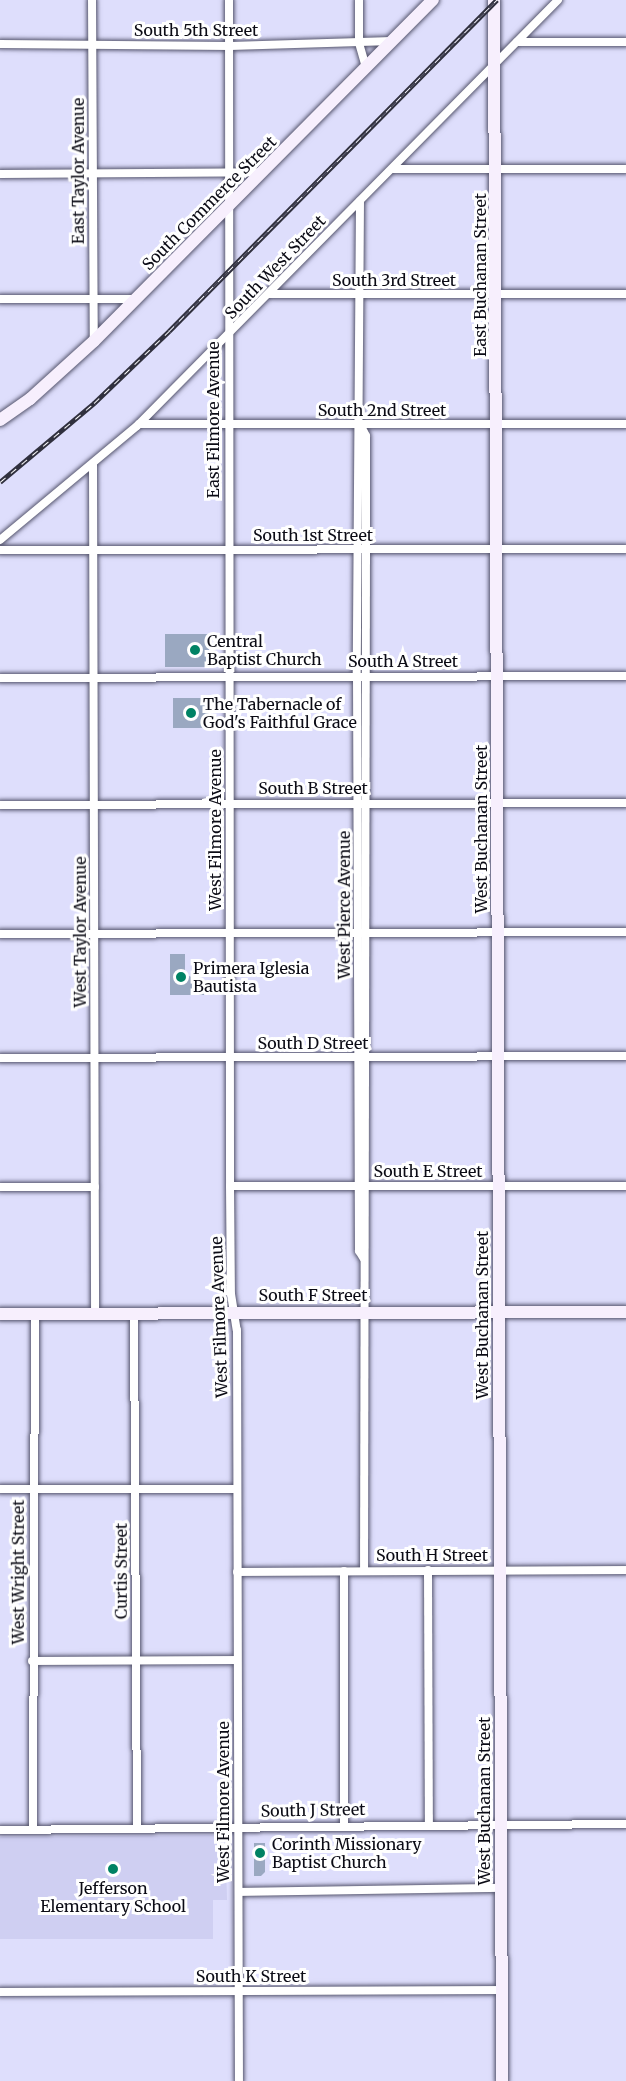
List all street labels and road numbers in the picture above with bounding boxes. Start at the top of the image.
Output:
street label: South 5th Street [134,20,258,40]
street label: East Taylor Avenue [68,98,88,244]
street label: South Commerce Street [138,132,280,274]
street label: East Buchanan Street [470,193,490,357]
street label: South West Street [221,211,329,323]
street label: South 3rd Street [332,270,456,290]
street label: East Filmore Avenue [203,341,223,499]
street label: South 2nd Street [318,400,446,420]
street label: South 1st Street [253,525,373,545]
street label: South A Street [348,651,458,671]
street label: West Buchanan Street [471,745,491,913]
street label: West Filmore Avenue [205,749,225,911]
street label: South B Street [258,778,368,798]
street label: West Pierce Avenue [334,831,354,979]
street label: West Taylor Avenue [70,856,90,1008]
street label: South D Street [258,1033,368,1053]
street label: South E Street [373,1161,483,1181]
street label: West Buchanan Street [472,1231,492,1399]
street label: West Filmore Avenue [207,1236,231,1398]
street label: South F Street [259,1285,367,1305]
street label: West Wright Street [8,1500,28,1644]
street label: Curtis Street [111,1523,131,1619]
street label: South H Street [376,1545,488,1565]
street label: West Buchanan Street [474,1717,494,1885]
street label: West Filmore Avenue [213,1721,233,1883]
street label: South J Street [260,1799,366,1821]
street label: South K Street [196,1966,306,1986]

